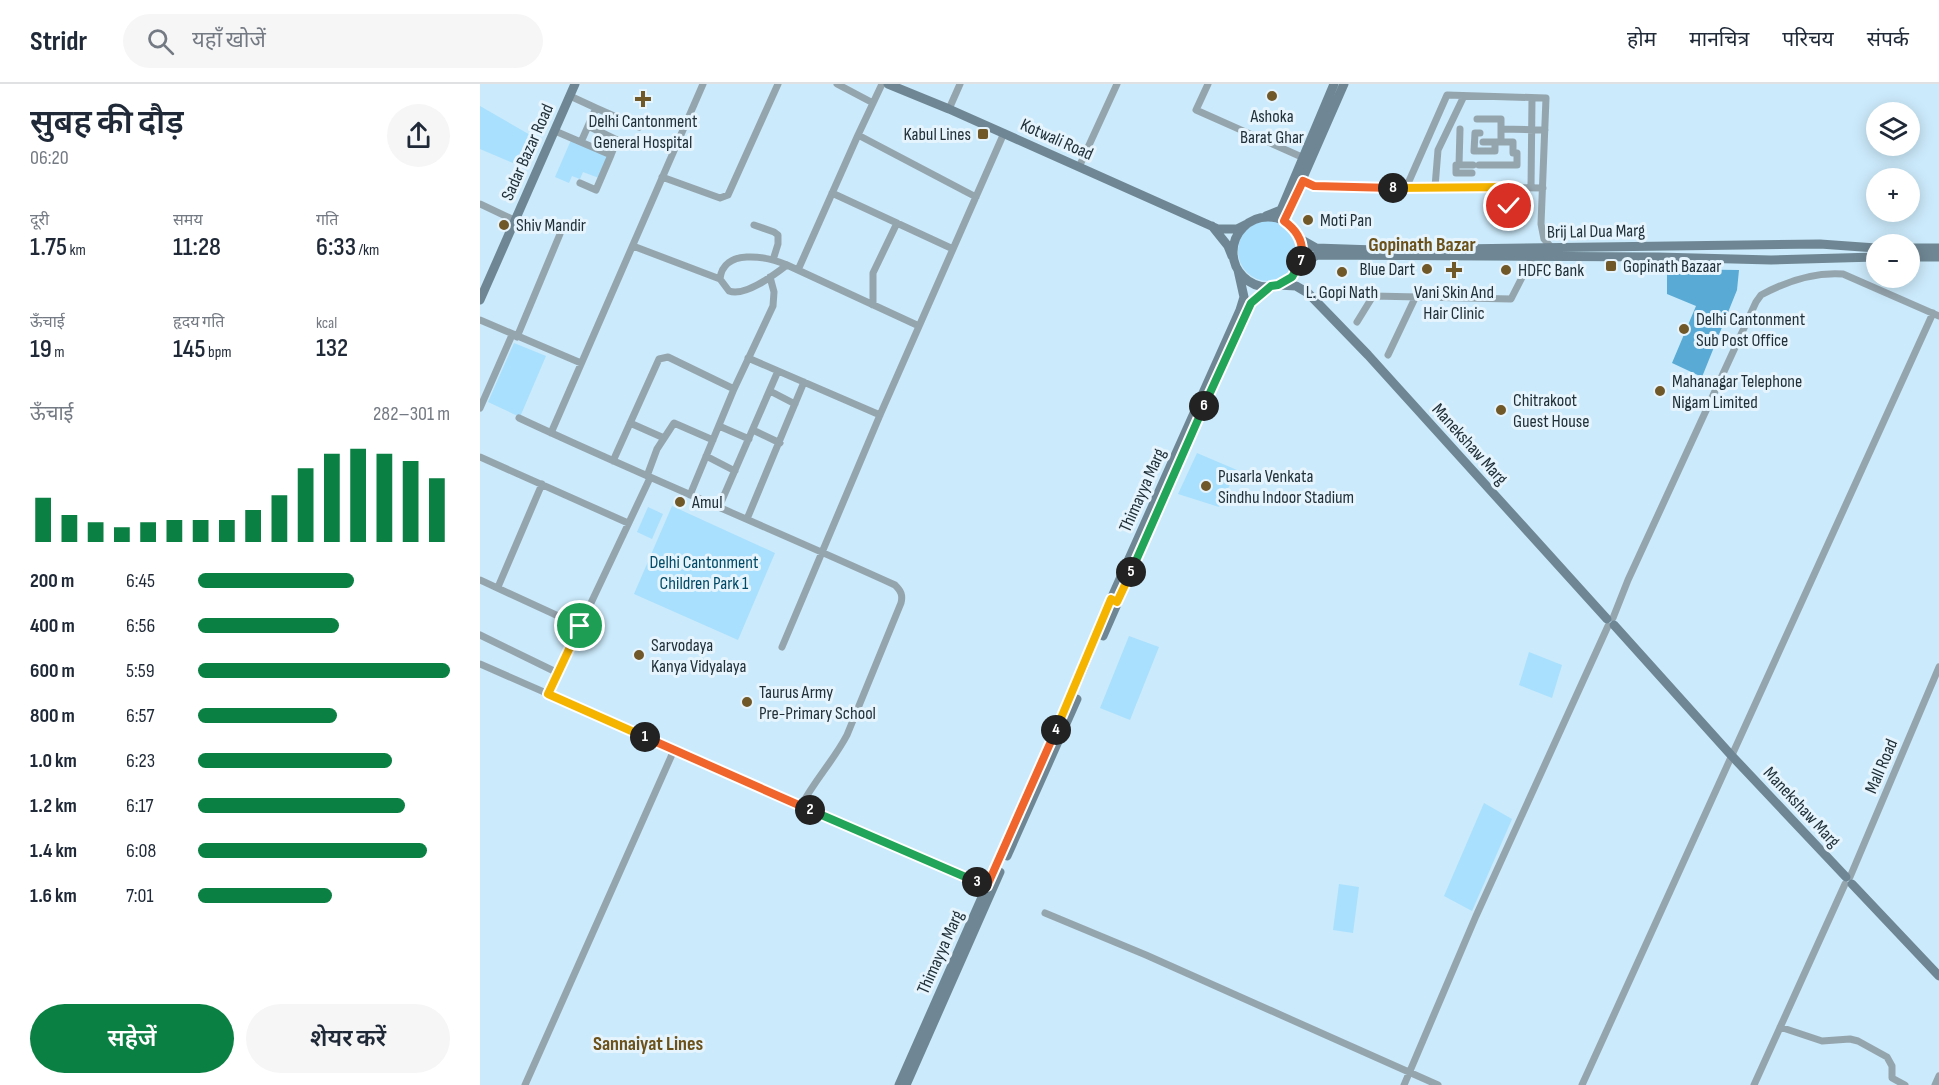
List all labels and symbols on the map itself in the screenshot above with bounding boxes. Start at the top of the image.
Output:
marker: Ashoka Barat Ghar [1265,89,1279,103]
marker: Delhi Cantonment General Hospital [634,90,652,108]
street label: Sadar Bazar Road [497,101,558,204]
place label: Ashoka Barat Ghar [1240,106,1304,148]
place label: Delhi Cantonment General Hospital [588,111,698,153]
street label: Kotwali Road [1017,114,1096,165]
place label: Kabul Lines [903,124,971,145]
marker: Kabul Lines [976,127,990,141]
pin: 8 [1378,173,1408,203]
pin [1483,180,1534,231]
place label: Moti Pan [1320,210,1372,231]
marker: Moti Pan [1301,213,1315,227]
place label: Shiv Mandir [516,215,586,236]
marker: Shiv Mandir [497,218,511,232]
street label: Brij Lal Dua Marg [1547,220,1645,243]
district label: Gopinath Bazar [1368,233,1476,257]
pin: 7 [1286,246,1316,276]
place label: Gopinath Bazaar [1623,256,1721,277]
place label: Blue Dart [1359,259,1416,280]
marker: Gopinath Bazaar [1604,259,1618,273]
place label: HDFC Bank [1518,260,1584,281]
marker: Vani Skin And Hair Clinic [1445,261,1463,279]
marker: Blue Dart [1420,262,1434,276]
marker: HDFC Bank [1499,263,1513,277]
marker: L. Gopi Nath [1335,265,1349,279]
place label: L. Gopi Nath [1306,282,1378,303]
place label: Vani Skin And Hair Clinic [1414,282,1494,324]
place label: Delhi Cantonment Sub Post Office [1696,309,1806,351]
marker: Delhi Cantonment Sub Post Office [1677,322,1691,336]
place label: Mahanagar Telephone Nigam Limited [1672,371,1802,413]
marker: Mahanagar Telephone Nigam Limited [1653,384,1667,398]
place label: Chitrakoot Guest House [1513,390,1589,432]
pin: 6 [1189,391,1219,421]
street label: Manekshaw Marg [1427,399,1512,489]
marker: Chitrakoot Guest House [1494,403,1508,417]
street label: Thimayya Marg [1115,445,1170,535]
place label: Pusarla Venkata Sindhu Indoor Stadium [1218,466,1354,508]
marker: Pusarla Venkata Sindhu Indoor Stadium [1199,479,1213,493]
place label: Amul [691,492,722,513]
marker: Amul [673,495,687,509]
park label: Delhi Cantonment Children Park 1 [649,552,759,594]
pin: 5 [1116,557,1146,587]
pin [554,600,605,651]
place label: Sarvodaya Kanya Vidyalaya [651,635,746,677]
marker: Sarvodaya Kanya Vidyalaya [632,648,646,662]
place label: Taurus Army Pre-Primary School [759,682,876,724]
marker: Taurus Army Pre-Primary School [740,695,754,709]
pin: 4 [1041,715,1071,745]
pin: 1 [630,722,660,752]
street label: Mall Road [1861,736,1902,797]
street label: Manekshaw Marg [1759,763,1844,852]
pin: 2 [795,795,825,825]
pin: 3 [962,867,992,897]
street label: Thimayya Marg [913,907,968,997]
district label: Sannaiyat Lines [593,1032,703,1056]

